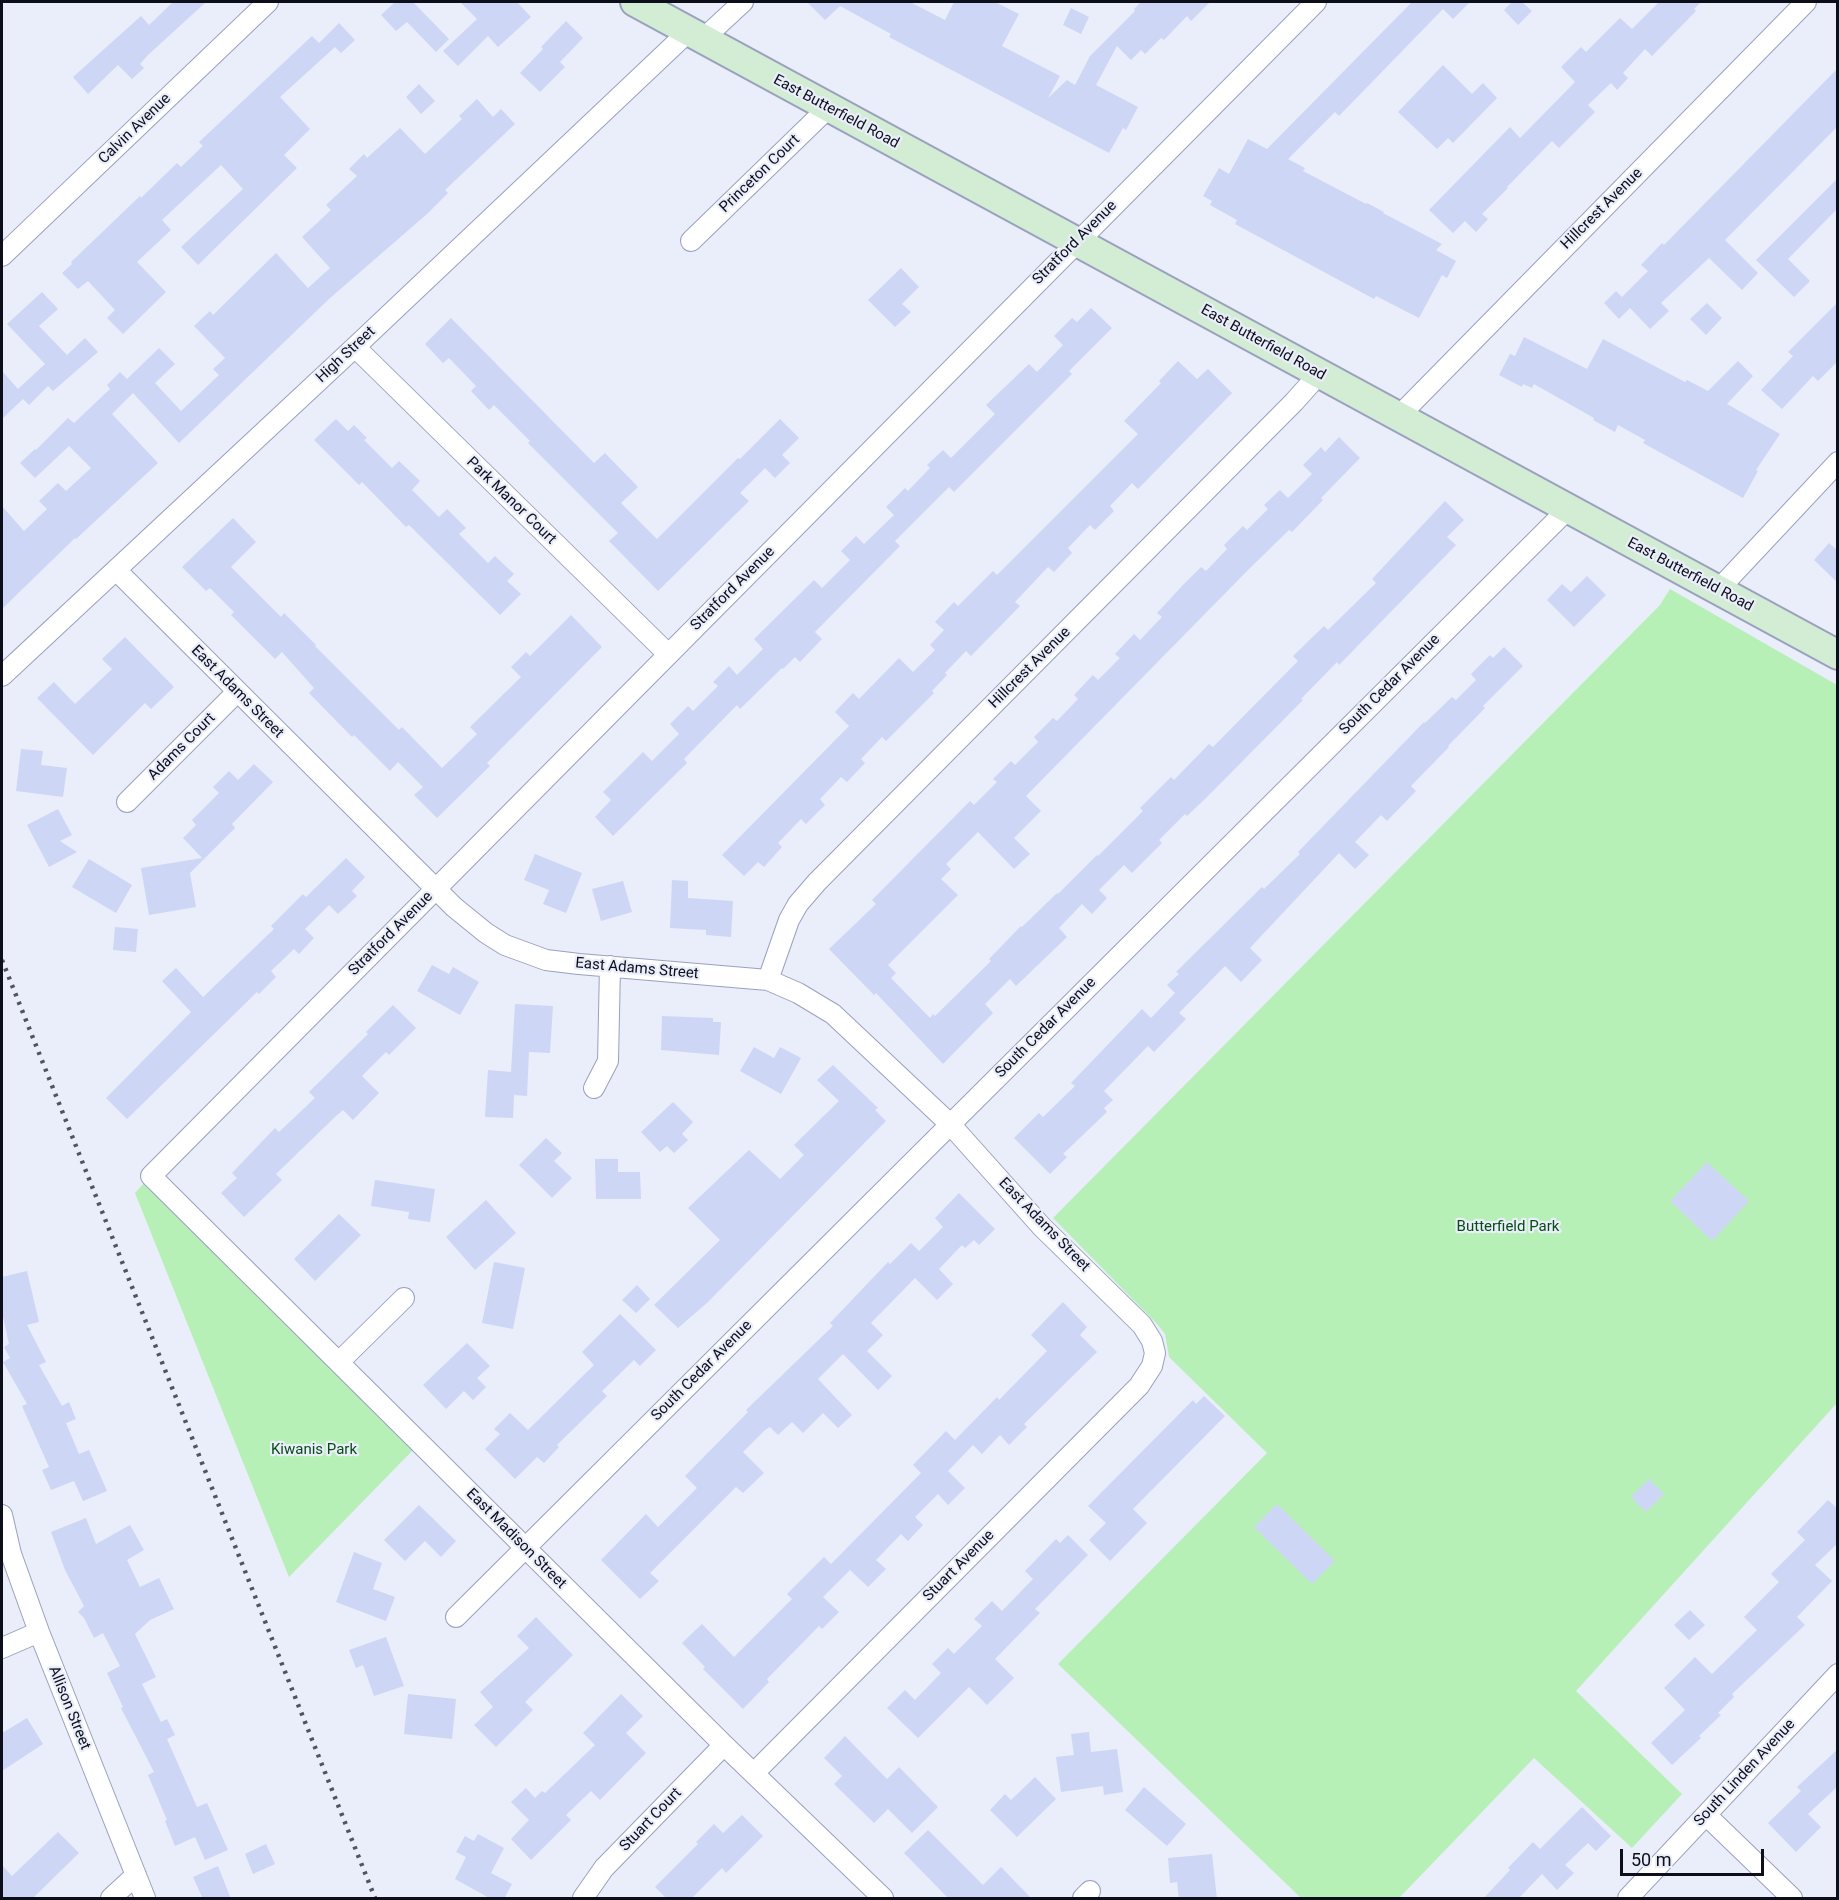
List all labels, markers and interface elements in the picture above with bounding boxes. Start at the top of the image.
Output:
street label: East Butterfield Road [770,71,902,153]
street label: Calvin Avenue [95,90,175,168]
street label: Princeton Court [716,131,804,217]
street label: Hillcrest Avenue [1558,165,1646,253]
street label: Stratford Avenue [1029,197,1121,289]
street label: East Butterfield Road [1197,301,1329,385]
street label: High Street [313,323,379,387]
street label: Park Manor Court [462,454,560,548]
street label: East Butterfield Road [1624,534,1756,616]
street label: Stratford Avenue [687,543,779,635]
street label: Hillcrest Avenue [986,624,1074,712]
street label: South Cedar Avenue [1336,631,1444,739]
street label: East Adams Street [187,642,287,742]
street label: Adams Court [145,710,219,784]
street label: Stratford Avenue [345,888,437,980]
street label: East Adams Street [575,955,699,983]
street label: South Cedar Avenue [992,974,1100,1082]
street label: East Adams Street [995,1174,1093,1276]
park label: Butterfield Park [1457,1218,1559,1236]
street label: South Cedar Avenue [648,1317,756,1425]
park label: Kiwanis Park [271,1441,357,1459]
street label: East Madison Street [462,1485,570,1593]
street label: Stuart Avenue [920,1527,998,1605]
street label: Allison Street [44,1664,94,1752]
street label: South Linden Avenue [1691,1716,1799,1830]
street label: Stuart Court [616,1785,686,1855]
scale bar [1623,1837,1767,1875]
text: 50 m [1631,1849,1671,1870]

